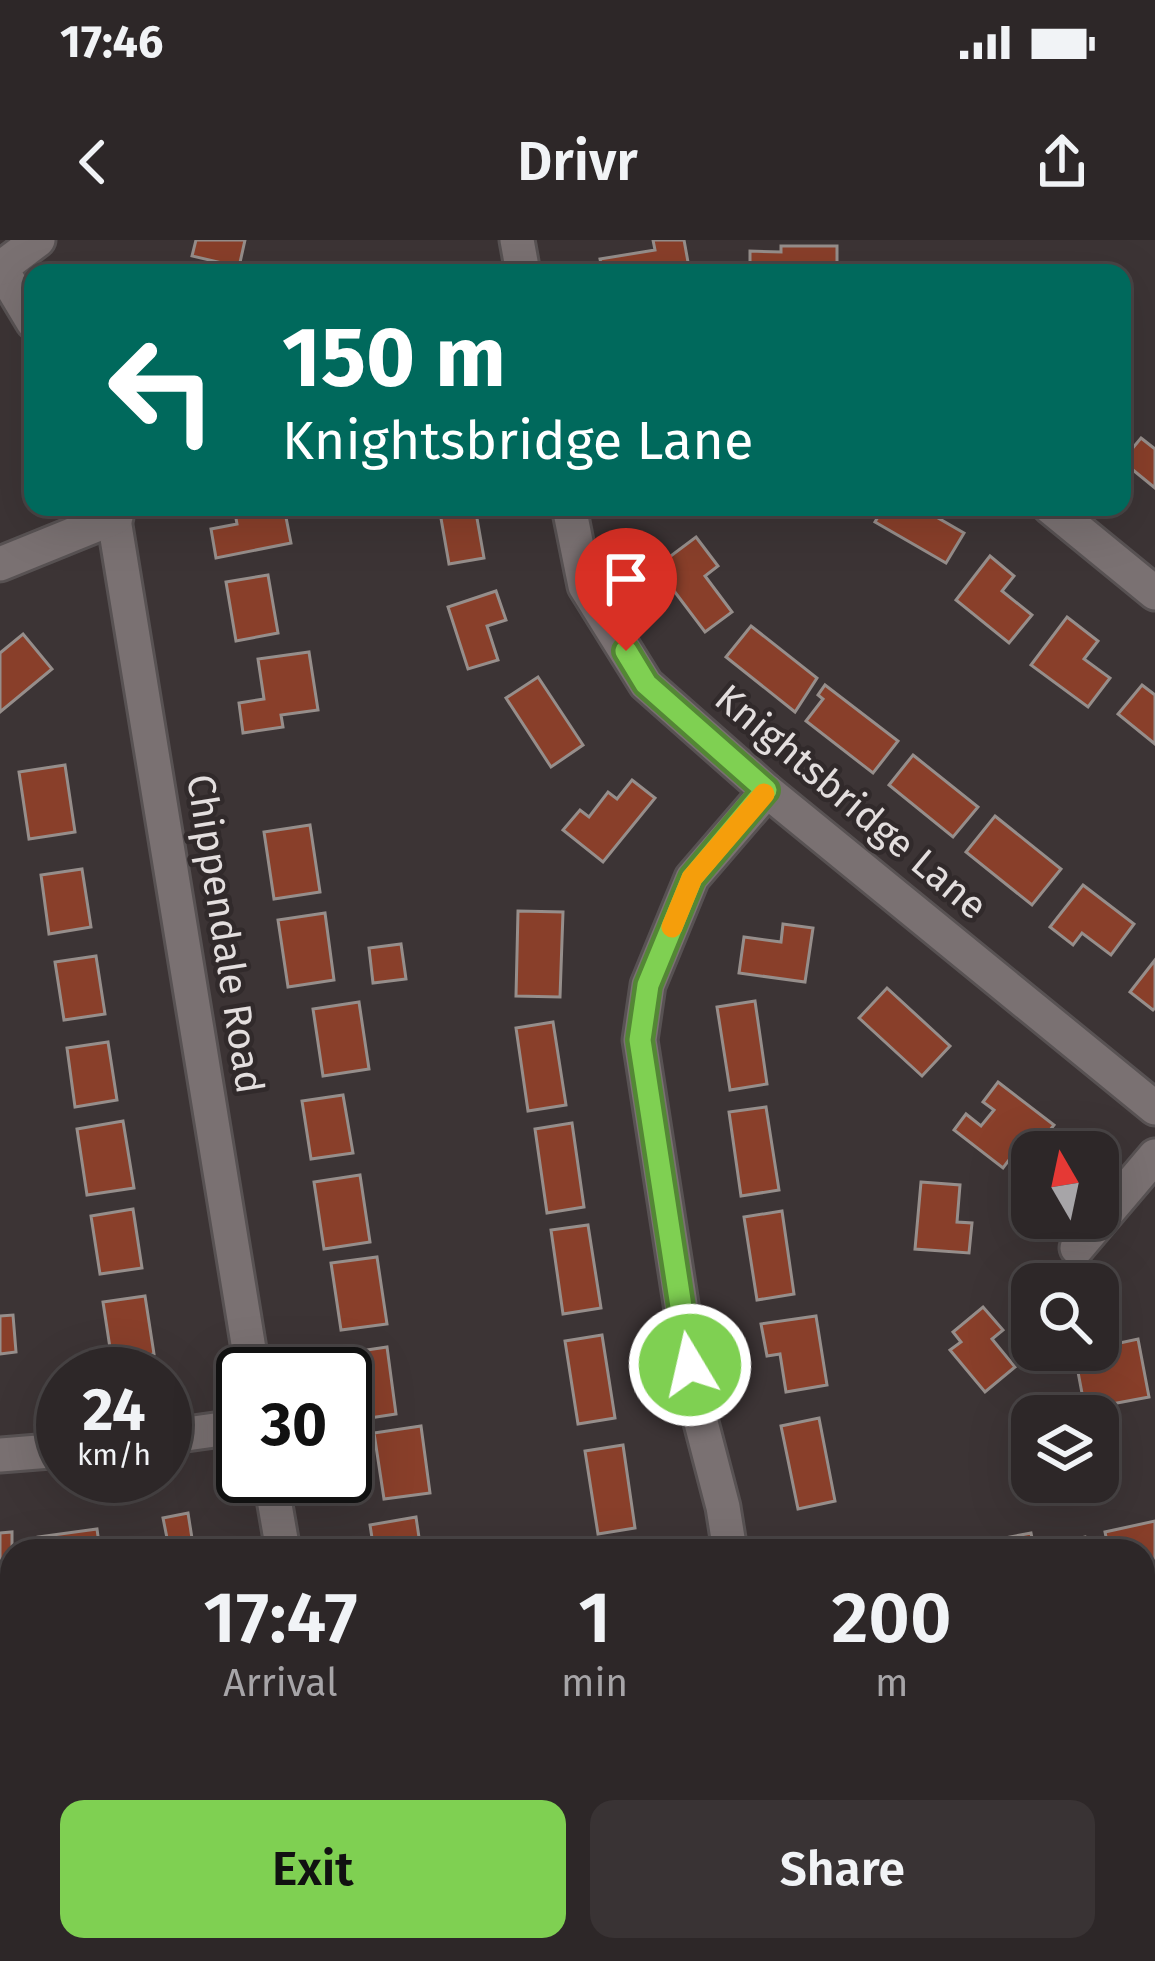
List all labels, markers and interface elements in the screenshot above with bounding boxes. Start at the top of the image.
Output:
text: 17:46 [60,15,163,69]
icon: back [60,129,126,195]
icon: share [1029,129,1095,195]
text: Drivr [517,130,638,194]
text: 150 m [282,307,506,408]
icon: left [84,312,240,468]
text: Knightsbridge Lane [282,409,753,473]
pin [575,528,677,651]
icon: arrive [593,546,659,612]
street label: Knightsbridge Lane [706,675,996,929]
street label: Chippendale Road [177,771,273,1097]
north arrow [1011,1131,1119,1239]
map controls [1011,1131,1119,1503]
button: search [1011,1263,1119,1371]
position arrow [627,1302,753,1428]
speed limit sign: 30 [216,1347,372,1503]
text: 24 [82,1374,146,1446]
button: layers [1011,1395,1119,1503]
text: km/h [77,1437,151,1473]
text: 17:47 [203,1575,358,1661]
text: 1 [578,1575,611,1661]
text: 200 [831,1575,952,1661]
text: Arrival [223,1660,338,1706]
text: min [561,1660,628,1706]
text: m [875,1660,908,1706]
button: Exit [60,1800,566,1938]
button: Share [590,1800,1095,1938]

